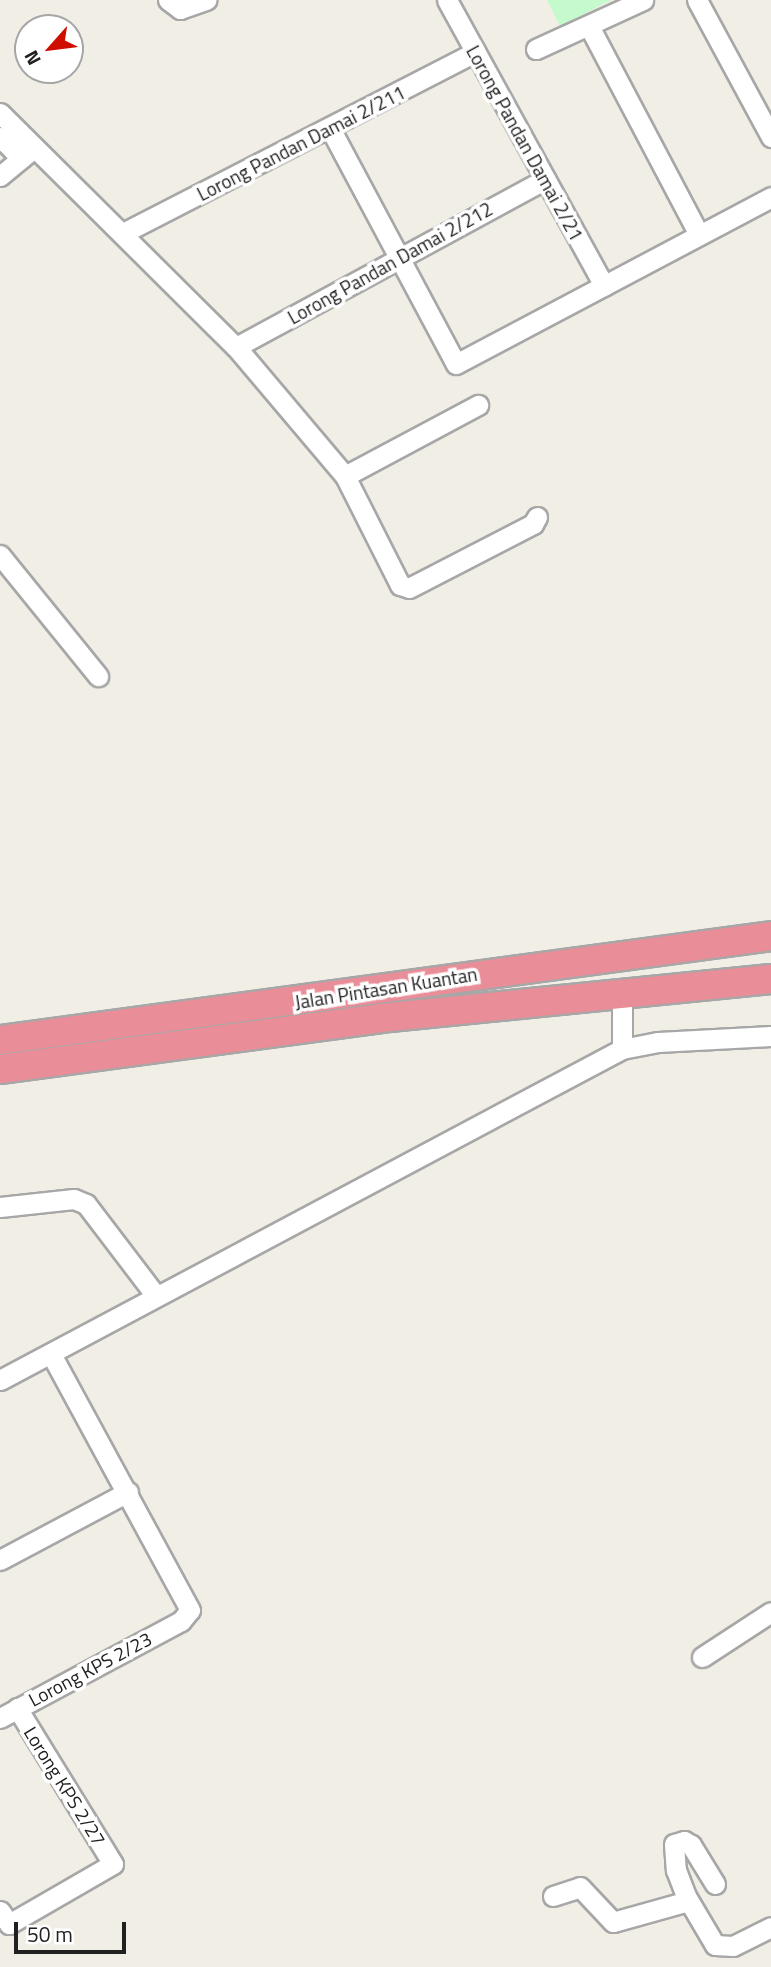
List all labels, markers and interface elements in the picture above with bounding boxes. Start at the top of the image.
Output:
north arrow [14,14,84,84]
street label: Lorong Pandan Damai 2/21 [462,41,588,245]
text: N [16,46,48,71]
street label: Lorong Pandan Damai 2/211 [193,81,409,205]
street label: Lorong Pandan Damai 2/212 [284,197,496,329]
street label: Jalan Pintasan Kuantan [293,962,479,1014]
street label: Lorong KPS 2/23 [25,1627,155,1711]
street label: Lorong KPS 2/27 [19,1722,111,1850]
scale bar [18,1908,130,1952]
text: 50 m [27,1918,73,1950]

